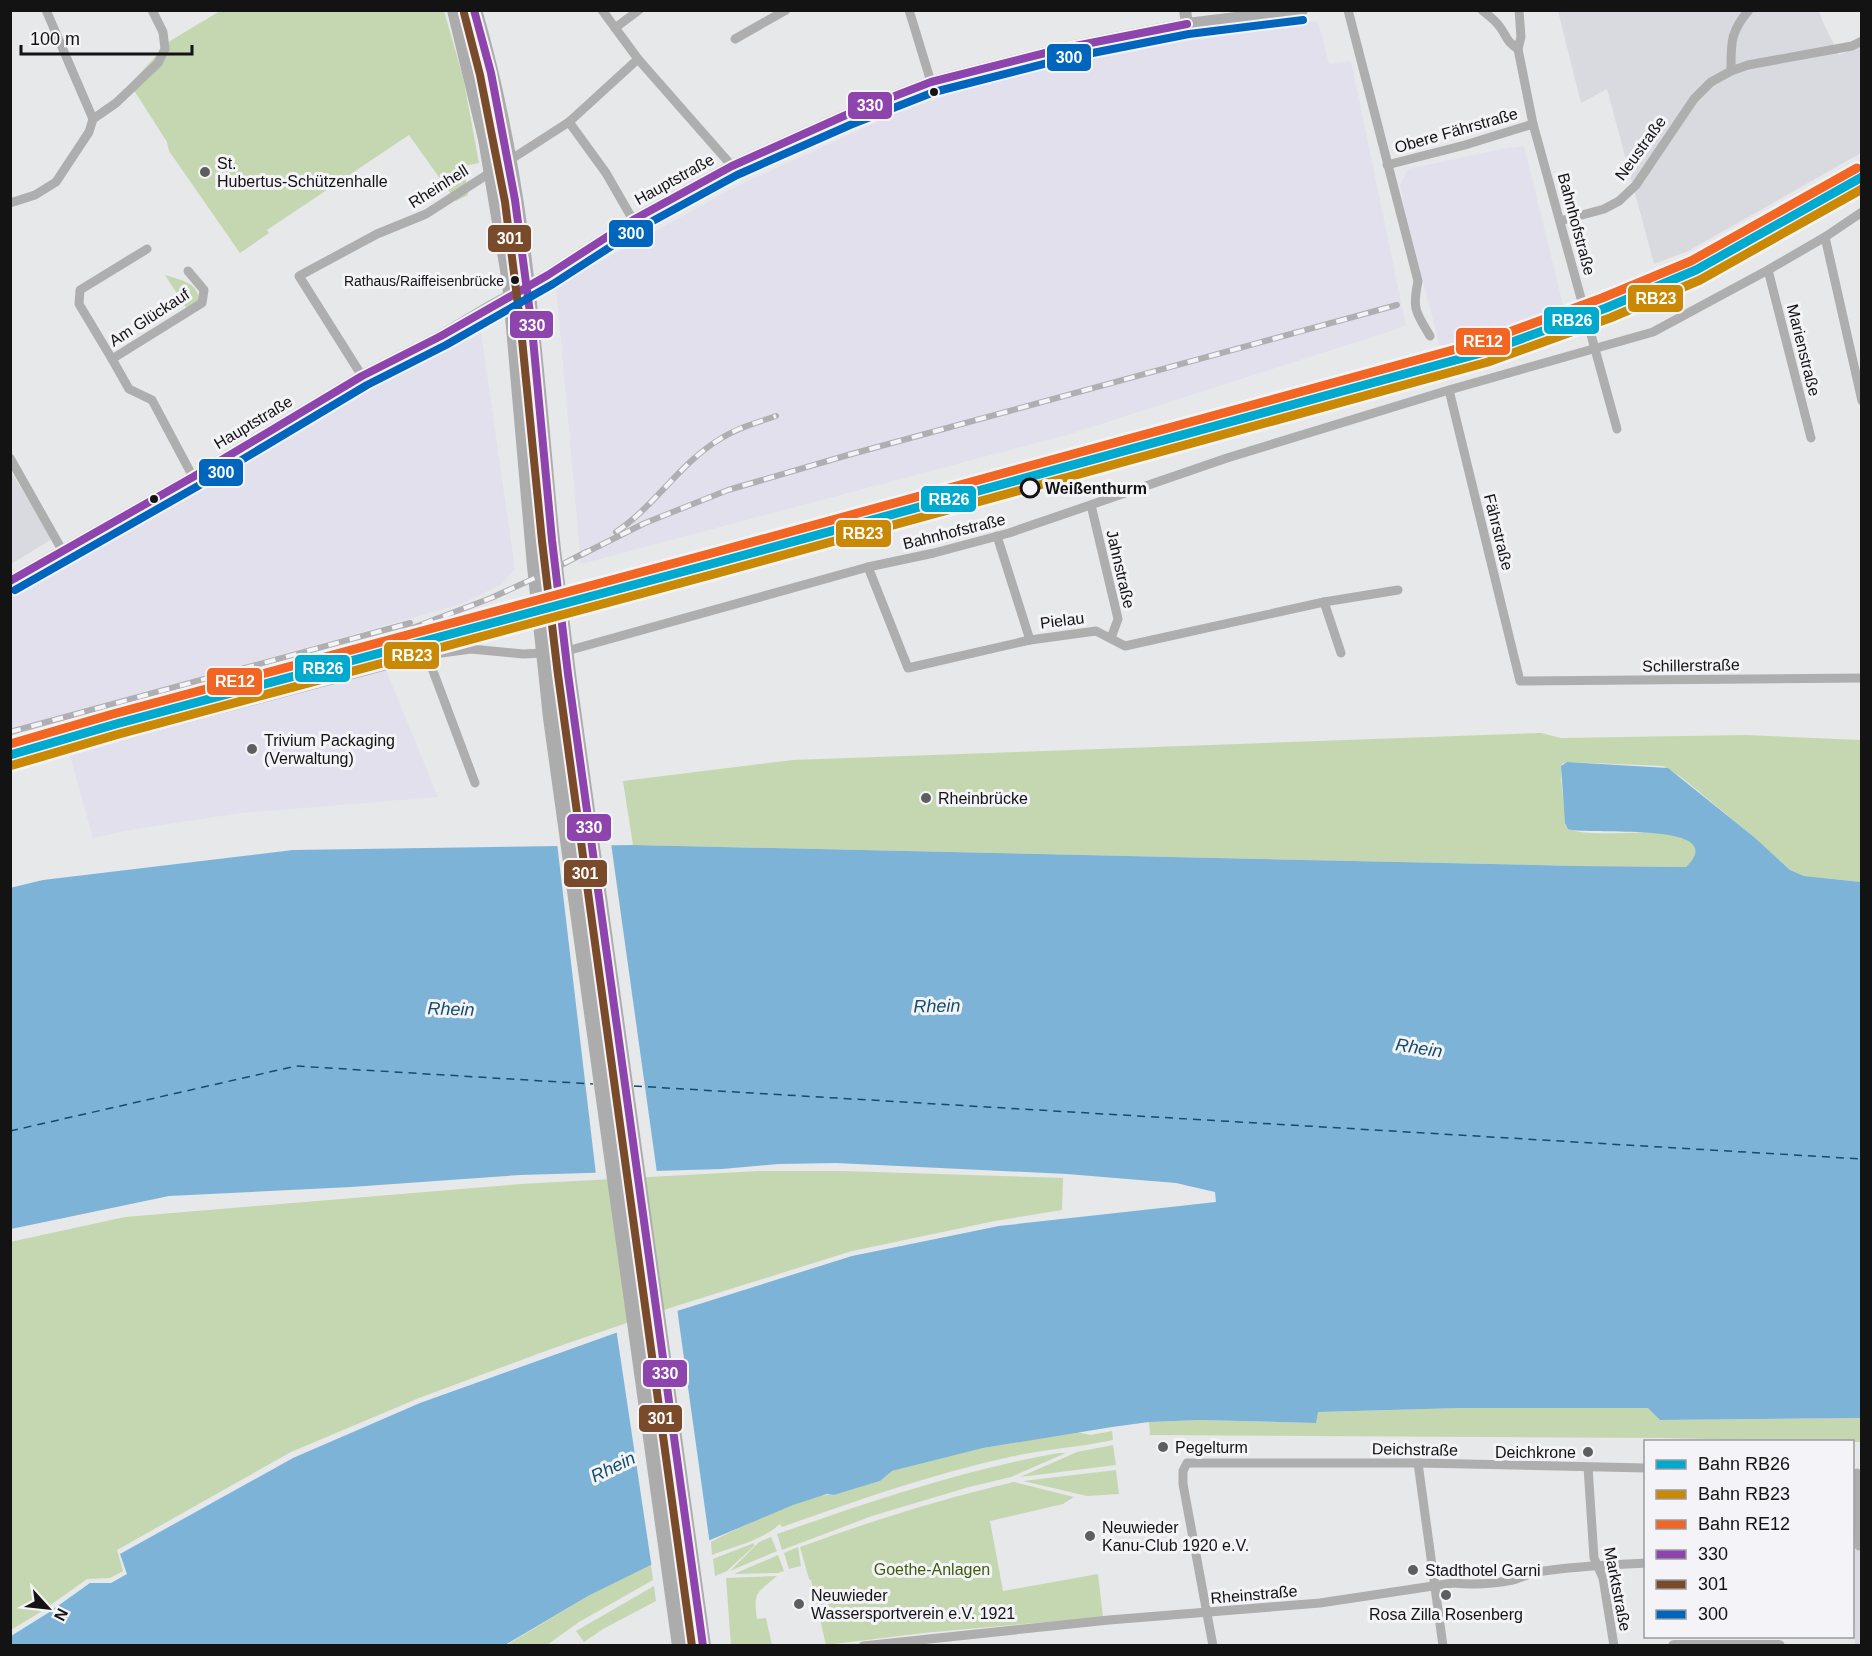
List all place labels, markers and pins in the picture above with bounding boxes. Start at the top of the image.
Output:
unlabelled marker [928,86,940,98]
place label: St. Hubertus-Schützenhalle [217,155,388,190]
marker: St. Hubertus-Schützenhalle [198,165,212,179]
place label: Rathaus/Raiffeisenbrücke [344,273,504,289]
marker: Rathaus/Raiffeisenbrücke [509,274,521,286]
marker: Weißenthurm [1020,478,1040,498]
place label: Weißenthurm [1045,480,1147,497]
unlabelled marker [148,493,160,505]
place label: Trivium Packaging (Verwaltung) [264,732,395,767]
marker: Trivium Packaging (Verwaltung) [245,742,259,756]
place label: Rheinbrücke [938,790,1028,807]
marker: Rheinbrücke [919,791,933,805]
place label: Pegelturm [1175,1439,1248,1456]
marker: Pegelturm [1156,1440,1170,1454]
place label: Deichkrone [1495,1444,1576,1461]
marker: Deichkrone [1581,1445,1595,1459]
place label: Neuwieder Kanu-Club 1920 e.V. [1102,1519,1249,1554]
marker: Neuwieder Kanu-Club 1920 e.V. [1083,1529,1097,1543]
place label: Stadthotel Garni [1425,1562,1541,1579]
marker: Stadthotel Garni [1406,1563,1420,1577]
place label: Neuwieder Wassersportverein e.V. 1921 [811,1587,1015,1622]
marker: Rosa Zilla Rosenberg [1439,1588,1453,1602]
marker: Neuwieder Wassersportverein e.V. 1921 [792,1597,806,1611]
place label: Rosa Zilla Rosenberg [1369,1606,1523,1623]

